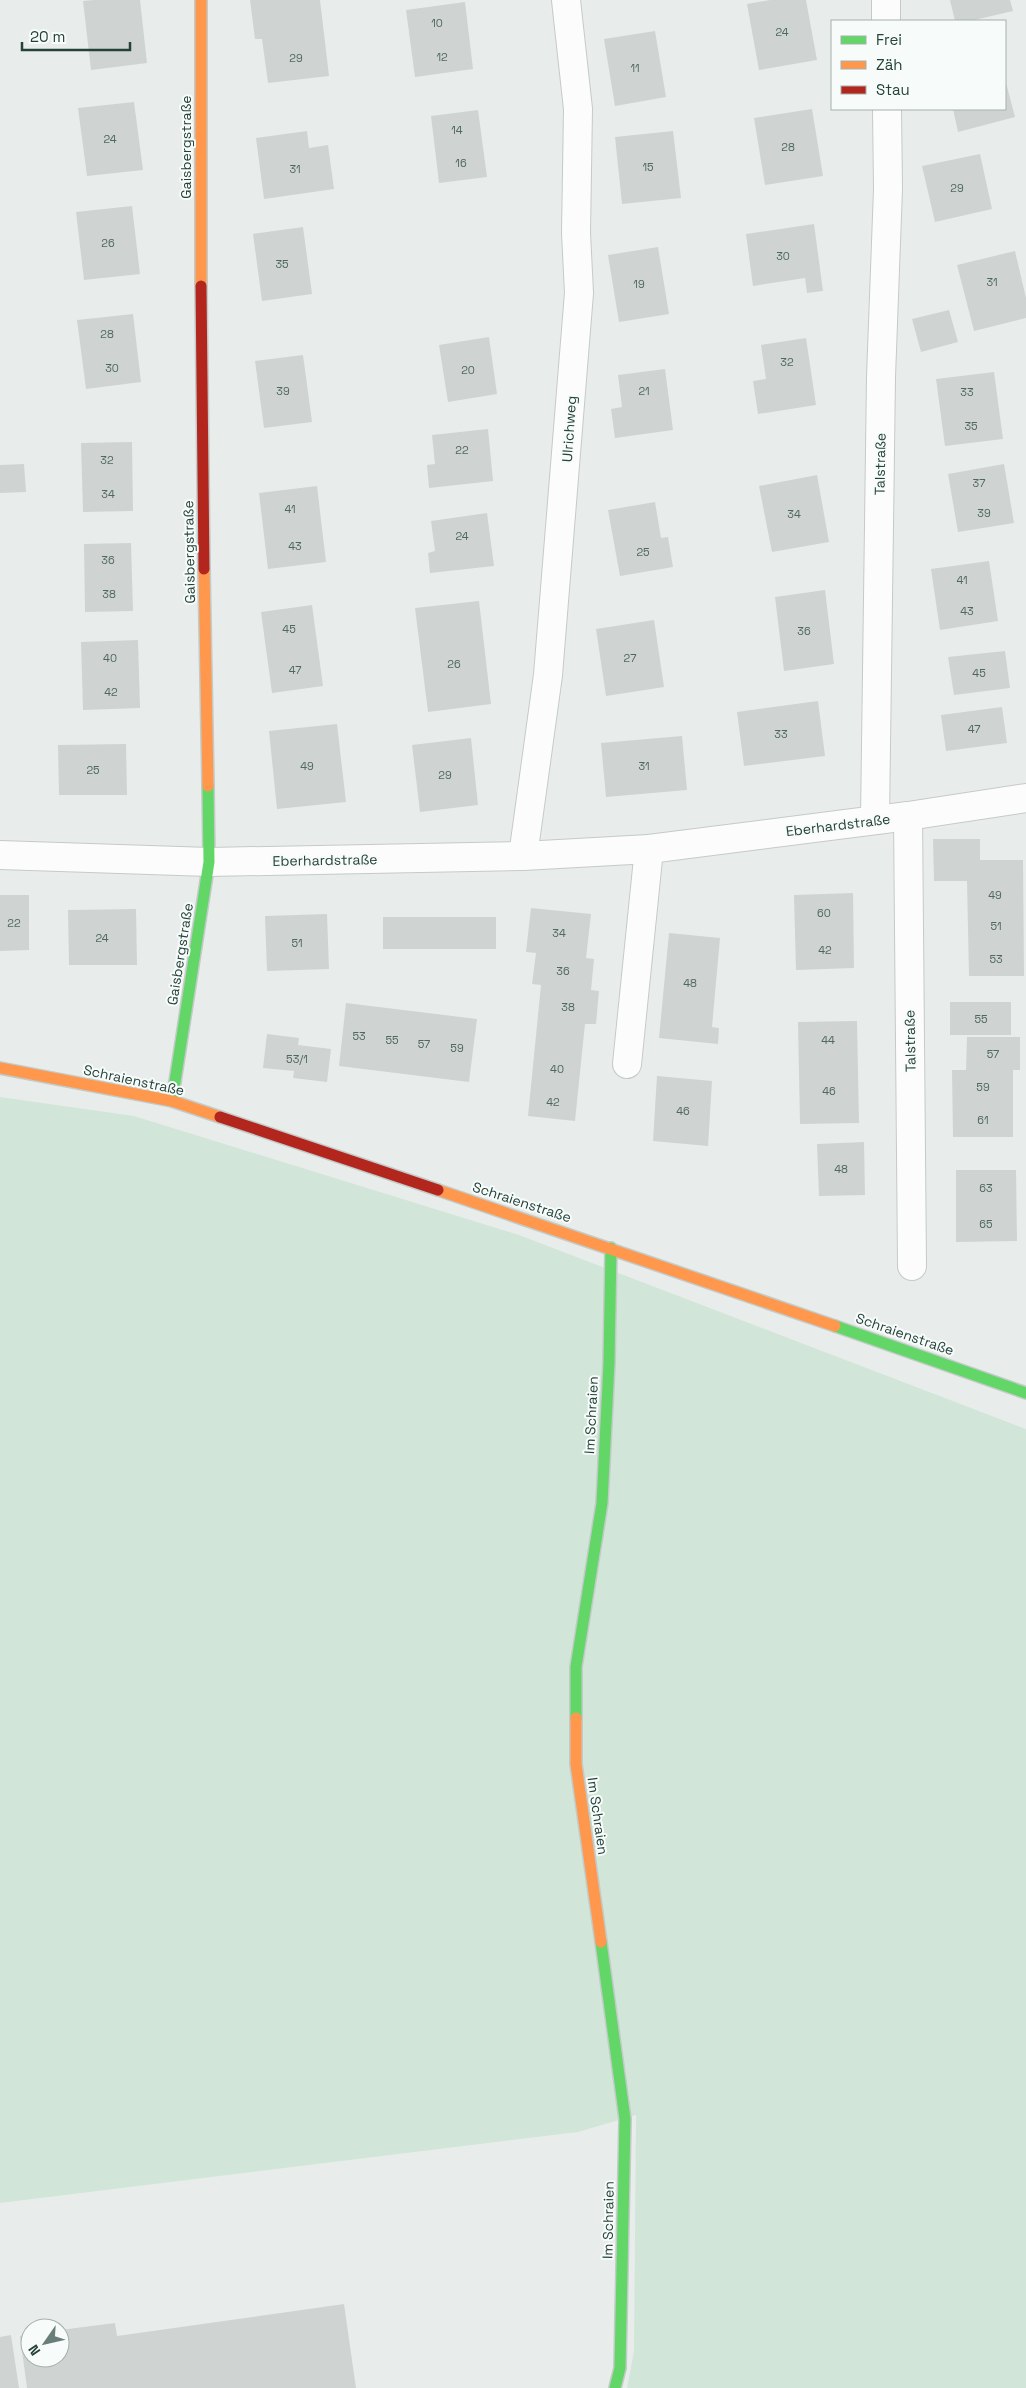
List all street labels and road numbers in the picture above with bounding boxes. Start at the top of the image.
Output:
street label: Gaisbergstraße [177,95,195,199]
street label: Ulrichweg [558,395,580,463]
street label: Talstraße [870,433,890,495]
street label: Gaisbergstraße [179,500,199,604]
street label: Eberhardstraße [785,810,891,840]
street label: Eberhardstraße [272,850,378,870]
street label: Gaisbergstraße [163,902,197,1006]
street label: Talstraße [900,1010,920,1072]
street label: Schraienstraße [82,1061,186,1099]
street label: Schraienstraße [470,1178,574,1226]
street label: Schraienstraße [853,1309,957,1359]
street label: Im Schraien [580,1376,602,1454]
street label: Im Schraien [584,1776,612,1856]
street label: Im Schraien [598,2181,618,2259]

